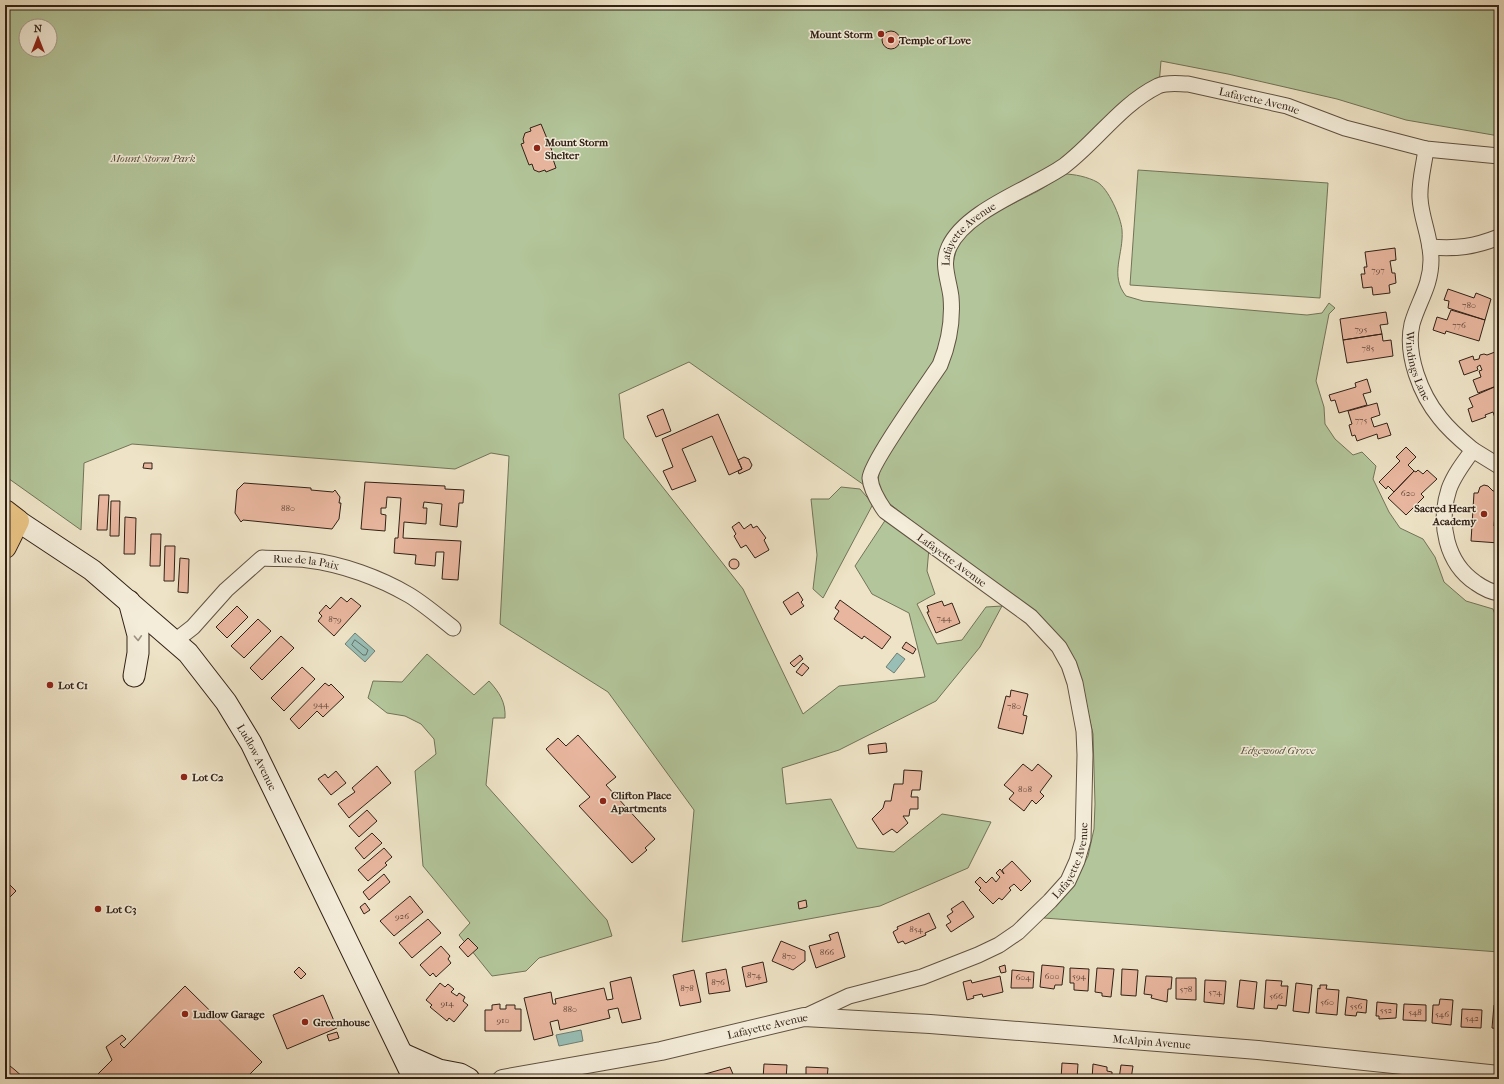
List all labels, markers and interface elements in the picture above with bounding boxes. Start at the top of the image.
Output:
north arrow [18,18,58,58]
text: N [34,22,43,35]
place label: Mount Storm [809,28,874,41]
marker: Mount Storm [876,29,886,39]
place label: Temple of Love [898,34,972,47]
marker: Temple of Love [886,35,896,45]
street label: Lafayette Avenue [1218,85,1302,117]
place label: Mount Storm Shelter [544,136,609,162]
marker: Mount Storm Shelter [532,143,542,153]
park label: Mount Storm Park [109,152,196,165]
street label: Lafayette Avenue [939,199,999,266]
house number: 797 [1371,265,1385,275]
house number: 780 [1462,300,1476,310]
house number: 776 [1452,320,1466,330]
house number: 795 [1355,324,1368,334]
street label: Windings Lane [1403,330,1433,404]
house number: 785 [1362,343,1374,353]
house number: 775 [1355,415,1367,425]
house number: 620 [1401,488,1415,498]
place label: Sacred Heart Academy [1414,502,1477,528]
house number: 880 [281,503,295,513]
marker: Sacred Heart Academy [1479,509,1489,519]
street label: Lafayette Avenue [915,531,989,590]
street label: Rue de la Paix [273,552,341,573]
house number: 744 [937,613,952,623]
house number: 879 [328,614,342,624]
one-way arrow [133,635,142,641]
place label: Lot C1 [58,679,88,692]
marker: Lot C1 [45,680,55,690]
house number: 944 [313,699,329,709]
house number: 780 [1007,701,1021,711]
street label: Ludlow Avenue [234,722,279,793]
park label: Edgewood Grove [1239,744,1316,757]
place label: Lot C2 [192,771,224,784]
marker: Lot C2 [179,772,189,782]
house number: 808 [1018,784,1032,794]
place label: Clifton Place Apartments [610,789,672,815]
marker: Clifton Place Apartments [598,796,608,806]
street label: Lafayette Avenue [1049,822,1090,902]
place label: Lot C3 [106,903,137,916]
marker: Lot C3 [93,904,103,914]
house number: 926 [395,911,409,921]
house number: 854 [909,924,924,934]
house number: 866 [820,947,834,957]
house number: 870 [782,951,796,961]
house number: 874 [747,970,762,980]
house number: 600 [1045,971,1059,981]
house number: 594 [1072,971,1087,981]
house number: 604 [1015,972,1031,982]
house number: 876 [711,977,725,987]
house number: 878 [680,983,694,993]
house number: 578 [1180,984,1193,994]
house number: 574 [1208,987,1222,997]
house number: 566 [1269,991,1283,1001]
house number: 560 [1320,997,1334,1007]
house number: 914 [440,998,454,1008]
house number: 556 [1350,1001,1362,1011]
house number: 880 [563,1004,577,1014]
house number: 552 [1380,1005,1393,1015]
house number: 548 [1408,1007,1422,1017]
place label: Ludlow Garage [193,1008,265,1021]
marker: Ludlow Garage [180,1009,190,1019]
house number: 546 [1435,1009,1449,1019]
street label: Lafayette Avenue [726,1011,809,1042]
house number: 542 [1465,1013,1479,1023]
house number: 910 [497,1015,509,1025]
place label: Greenhouse [313,1016,371,1029]
marker: Greenhouse [300,1017,310,1027]
street label: McAlpin Avenue [1112,1032,1192,1052]

